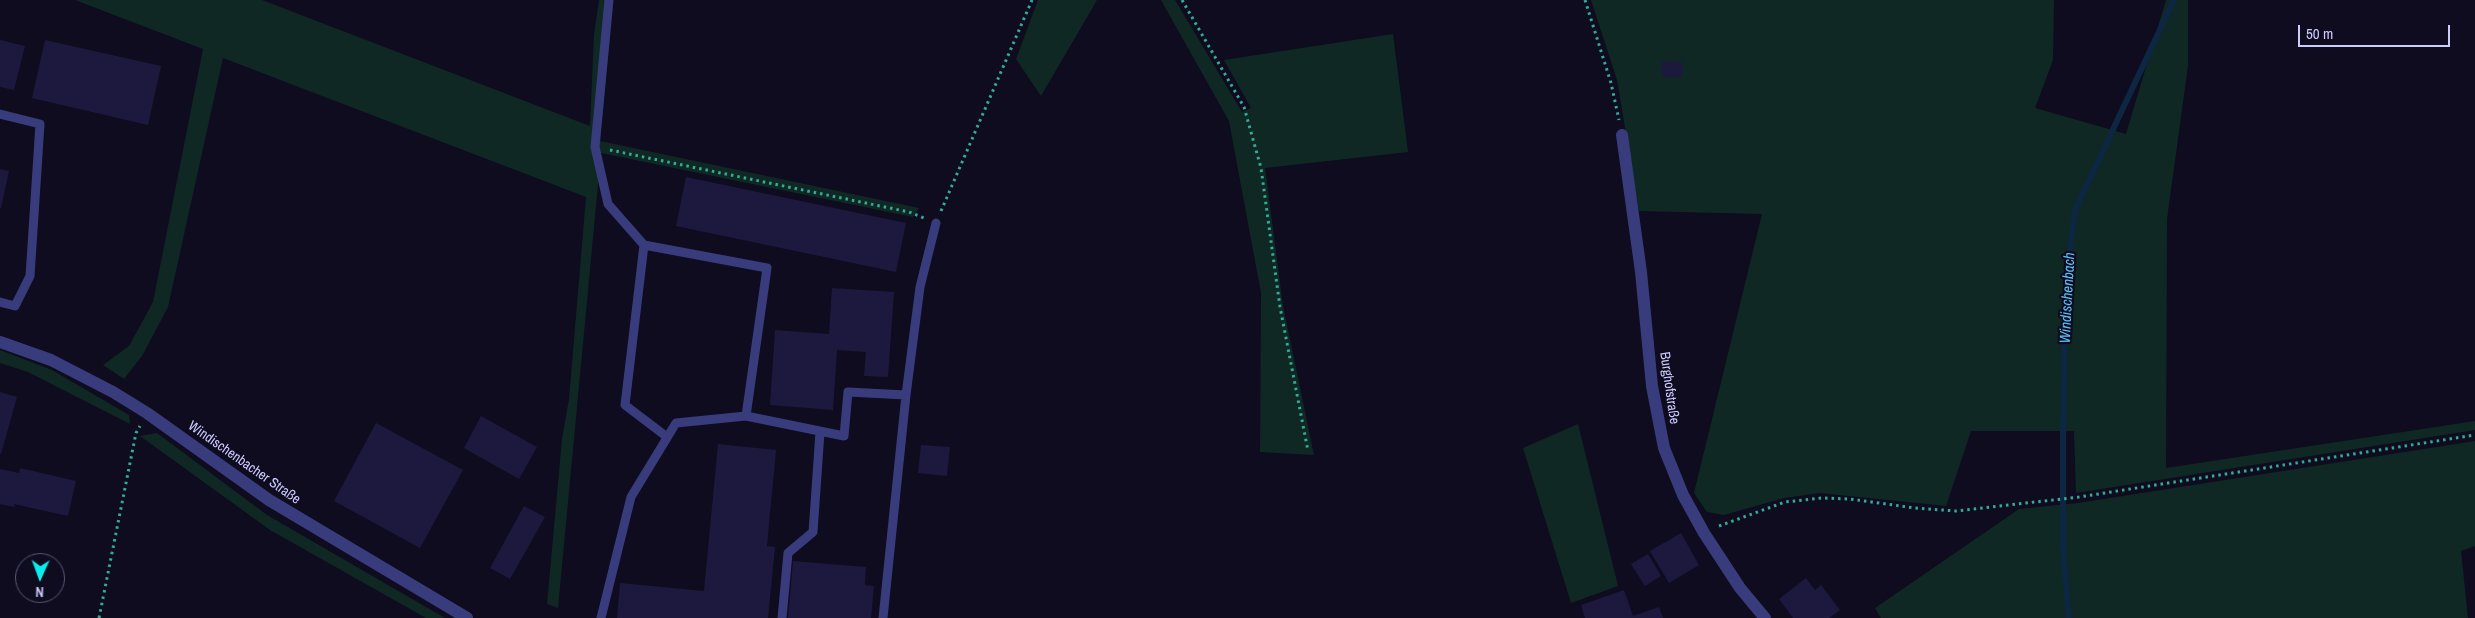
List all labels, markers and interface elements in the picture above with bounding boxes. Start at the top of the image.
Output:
scale bar [2300,15,2452,47]
text: 50 m [2306,23,2333,44]
water label: Windischenbach [2057,252,2079,344]
street label: Burghofstraße [1656,351,1682,425]
street label: Windischenbacher Straße [185,418,303,508]
north arrow [15,553,65,603]
text: N [35,583,44,601]

